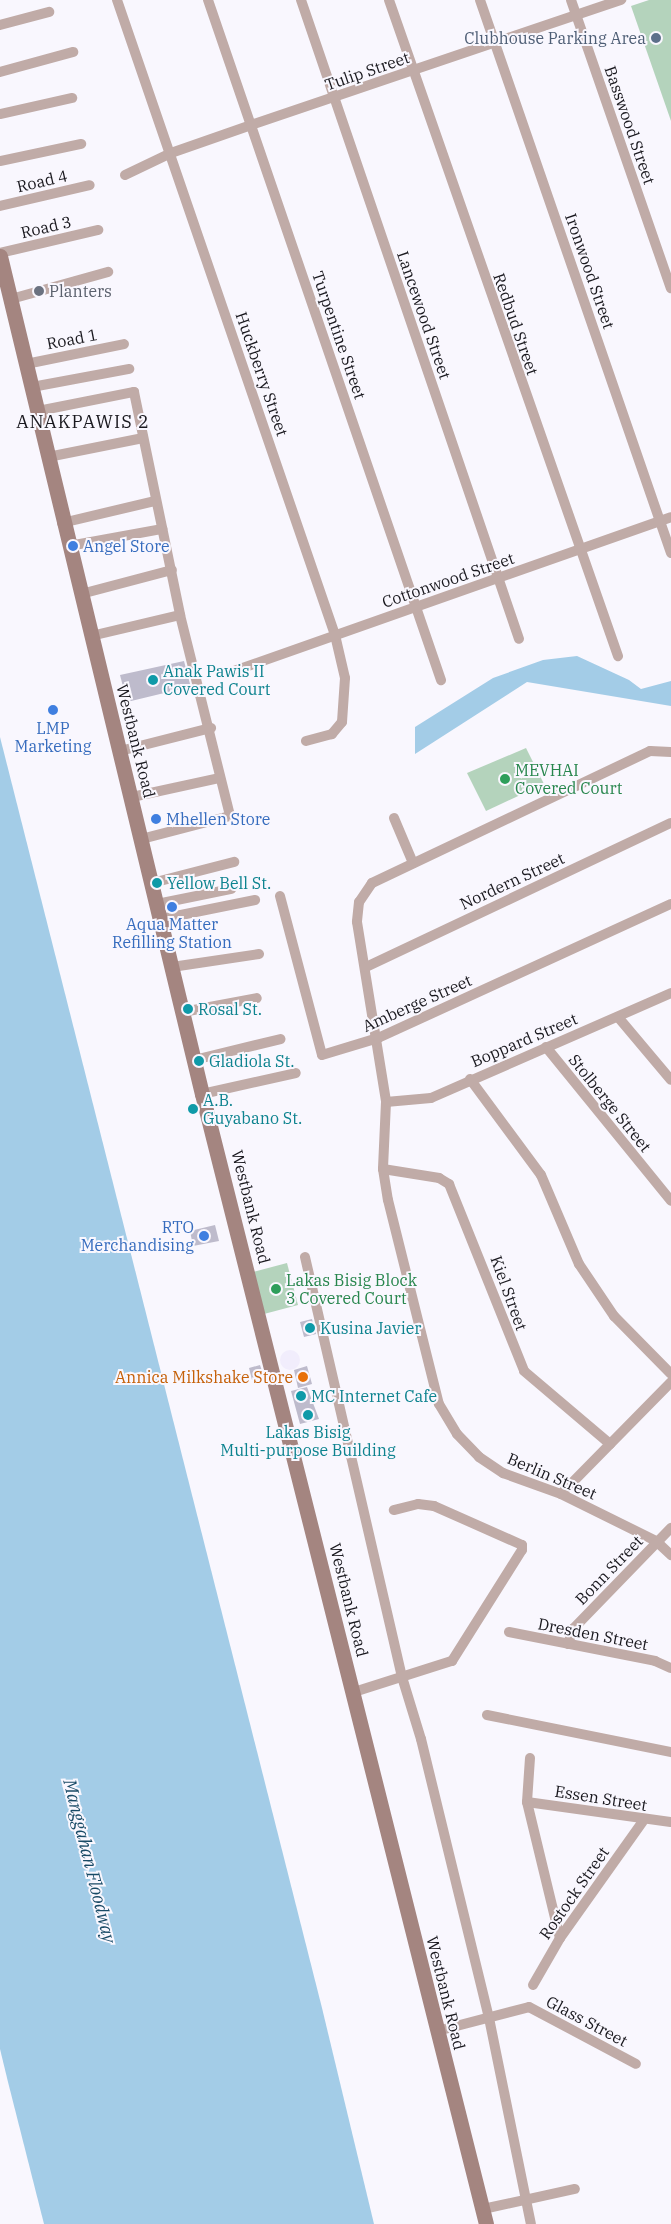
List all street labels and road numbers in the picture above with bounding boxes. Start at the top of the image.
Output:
street label: Tulip Street [322,48,412,94]
street label: Basswood Street [601,63,659,187]
street label: Road 4 [15,166,69,196]
street label: Ironwood Street [561,211,619,331]
street label: Road 3 [19,212,73,242]
street label: Lancewood Street [393,248,455,382]
street label: Turpentine Street [308,269,370,401]
street label: Redbud Street [490,270,542,378]
street label: Huckberry Street [232,309,292,439]
street label: Road 1 [45,325,99,353]
street label: Cottonwood Street [379,548,517,612]
street label: Westbank Road [113,682,159,800]
street label: Nordern Street [457,848,567,914]
street label: Amberge Street [359,970,475,1036]
street label: Boppard Street [468,1009,580,1071]
street label: Stolberge Street [565,1050,655,1156]
street label: Westbank Road [228,1148,274,1266]
street label: Kiel Street [487,1253,531,1333]
street label: Berlin Street [504,1449,600,1503]
street label: Bonn Street [571,1531,647,1609]
street label: Westbank Road [326,1541,372,1659]
street label: Dresden Street [536,1614,650,1654]
street label: Essen Street [553,1781,649,1815]
street label: Rostock Street [535,1843,613,1943]
street label: Westbank Road [423,1934,469,2052]
street label: Glass Street [543,1992,631,2050]

